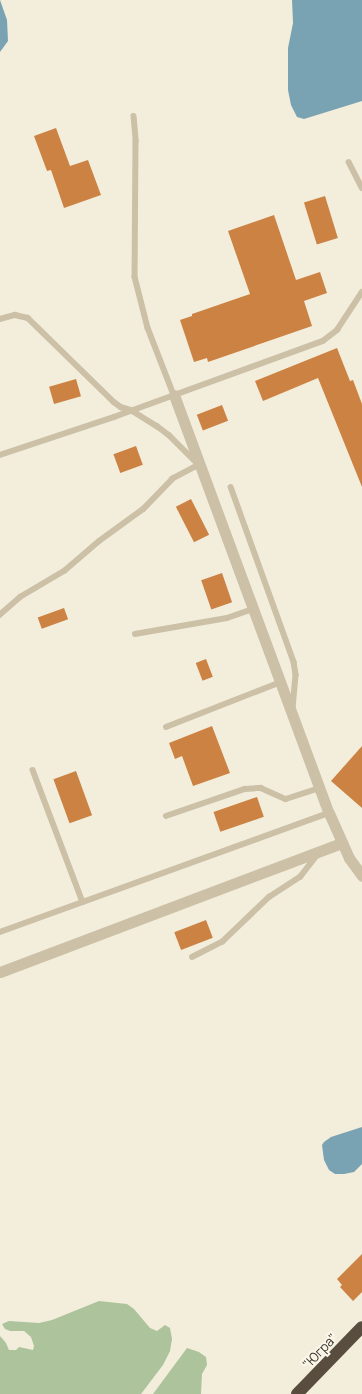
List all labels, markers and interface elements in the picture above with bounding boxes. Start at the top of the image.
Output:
street label: "Югра" [300,1330,340,1372]

